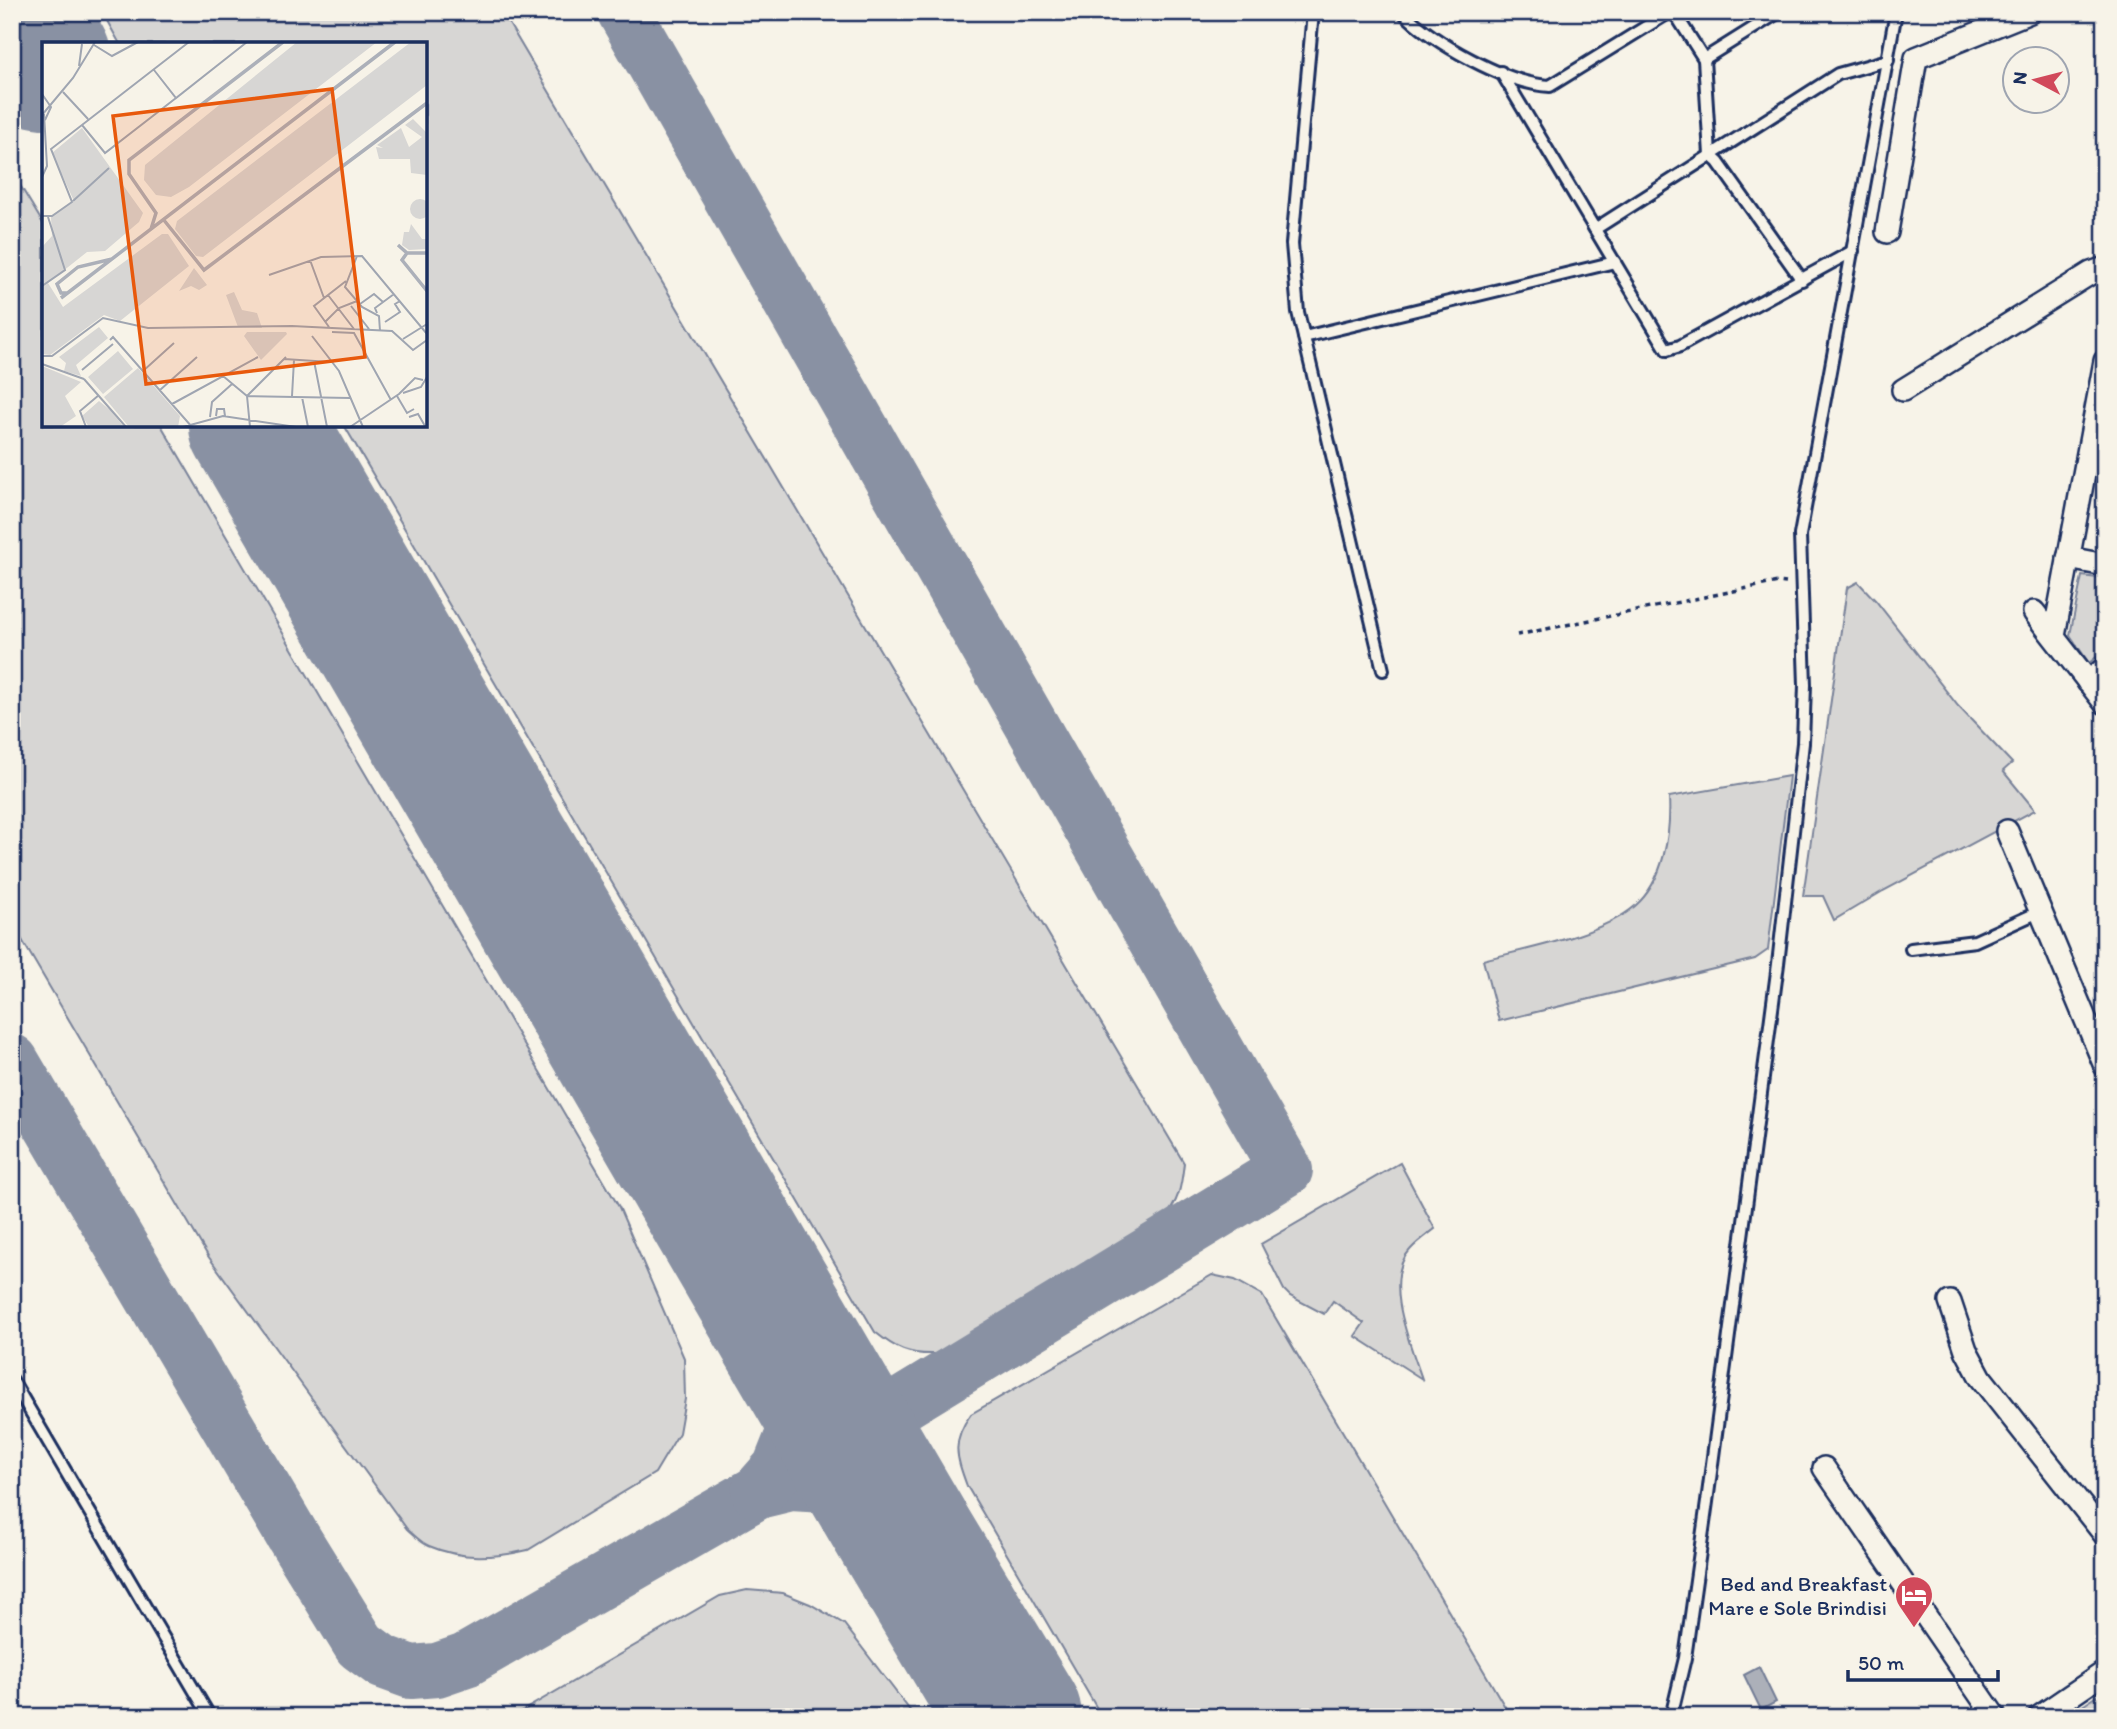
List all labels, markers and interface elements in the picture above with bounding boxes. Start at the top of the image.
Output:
inset map [42,42,427,427]
north arrow [2002,46,2072,116]
text: N [2007,70,2032,86]
place label: Bed and Breakfast Mare e Sole Brindisi [1708,1571,1887,1620]
hotel icon: Bed and Breakfast Mare e Sole Brindisi [1893,1574,1935,1629]
scale bar [1848,1638,1998,1682]
text: 50 m [1858,1650,1905,1675]

